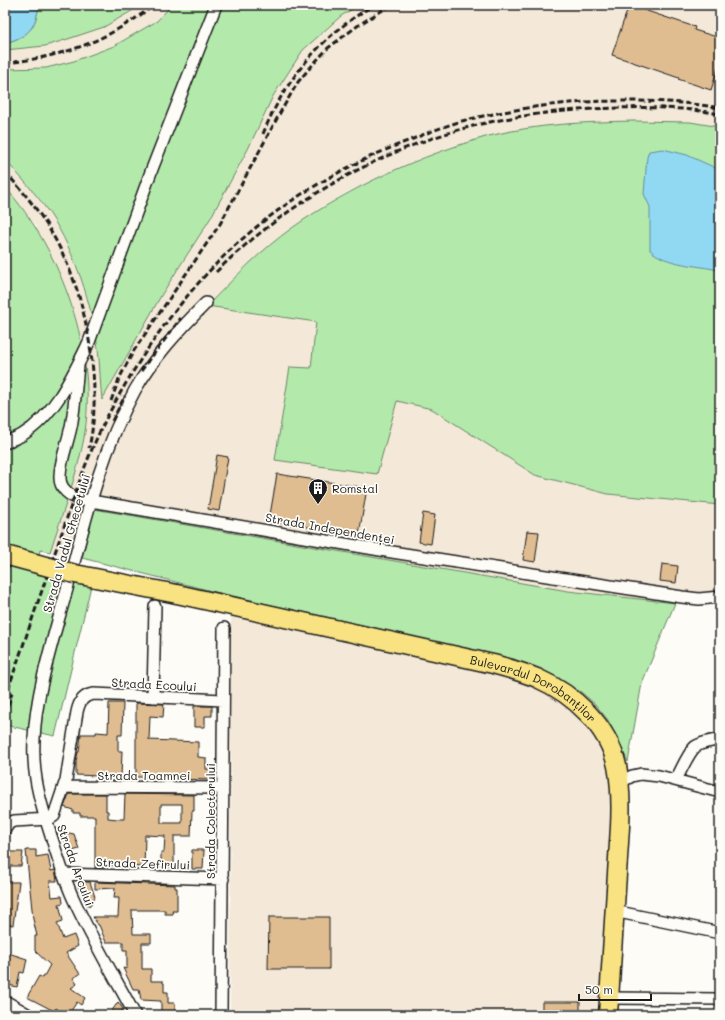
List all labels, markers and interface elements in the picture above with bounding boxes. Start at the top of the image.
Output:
street label: Strada Vadul Ghecetului [39,472,93,614]
building icon: Romstal [307,477,329,505]
place label: Romstal [332,480,378,496]
street label: Strada Independenței [264,509,396,547]
street label: Bulevardul Dorobanților [469,651,600,726]
street label: Strada Ecoului [111,674,197,694]
street label: Strada Colectorului [202,763,218,879]
street label: Strada Toamnei [97,767,191,783]
street label: Strada Arcului [54,822,98,908]
street label: Strada Zefirului [96,853,190,873]
scale bar [579,976,651,1002]
text: 50 m [585,981,613,997]

